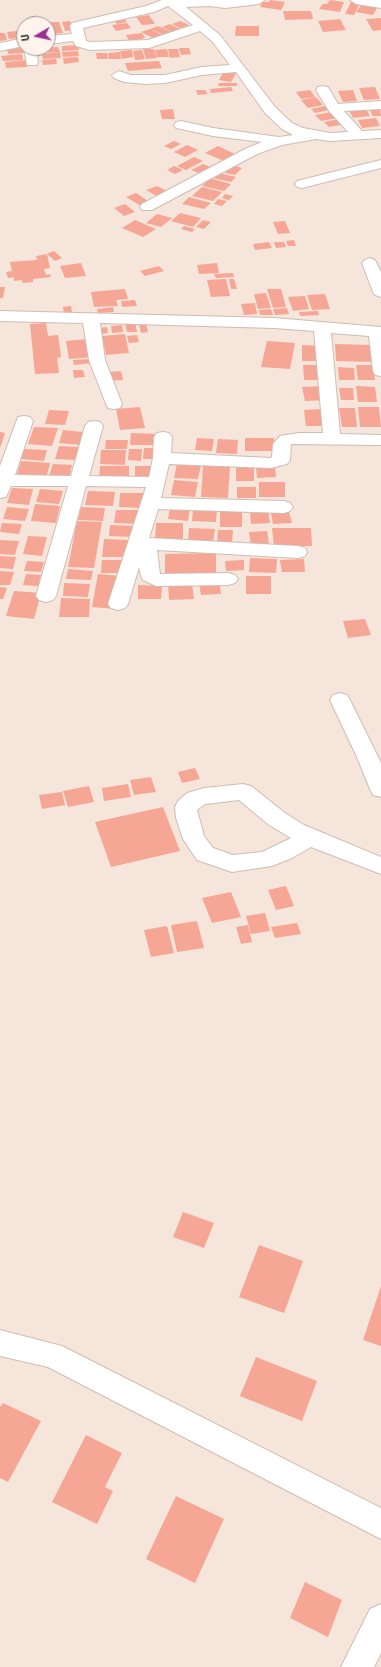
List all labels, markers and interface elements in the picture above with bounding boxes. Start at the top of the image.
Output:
north arrow [16,16,56,56]
text: U [18,33,33,42]

